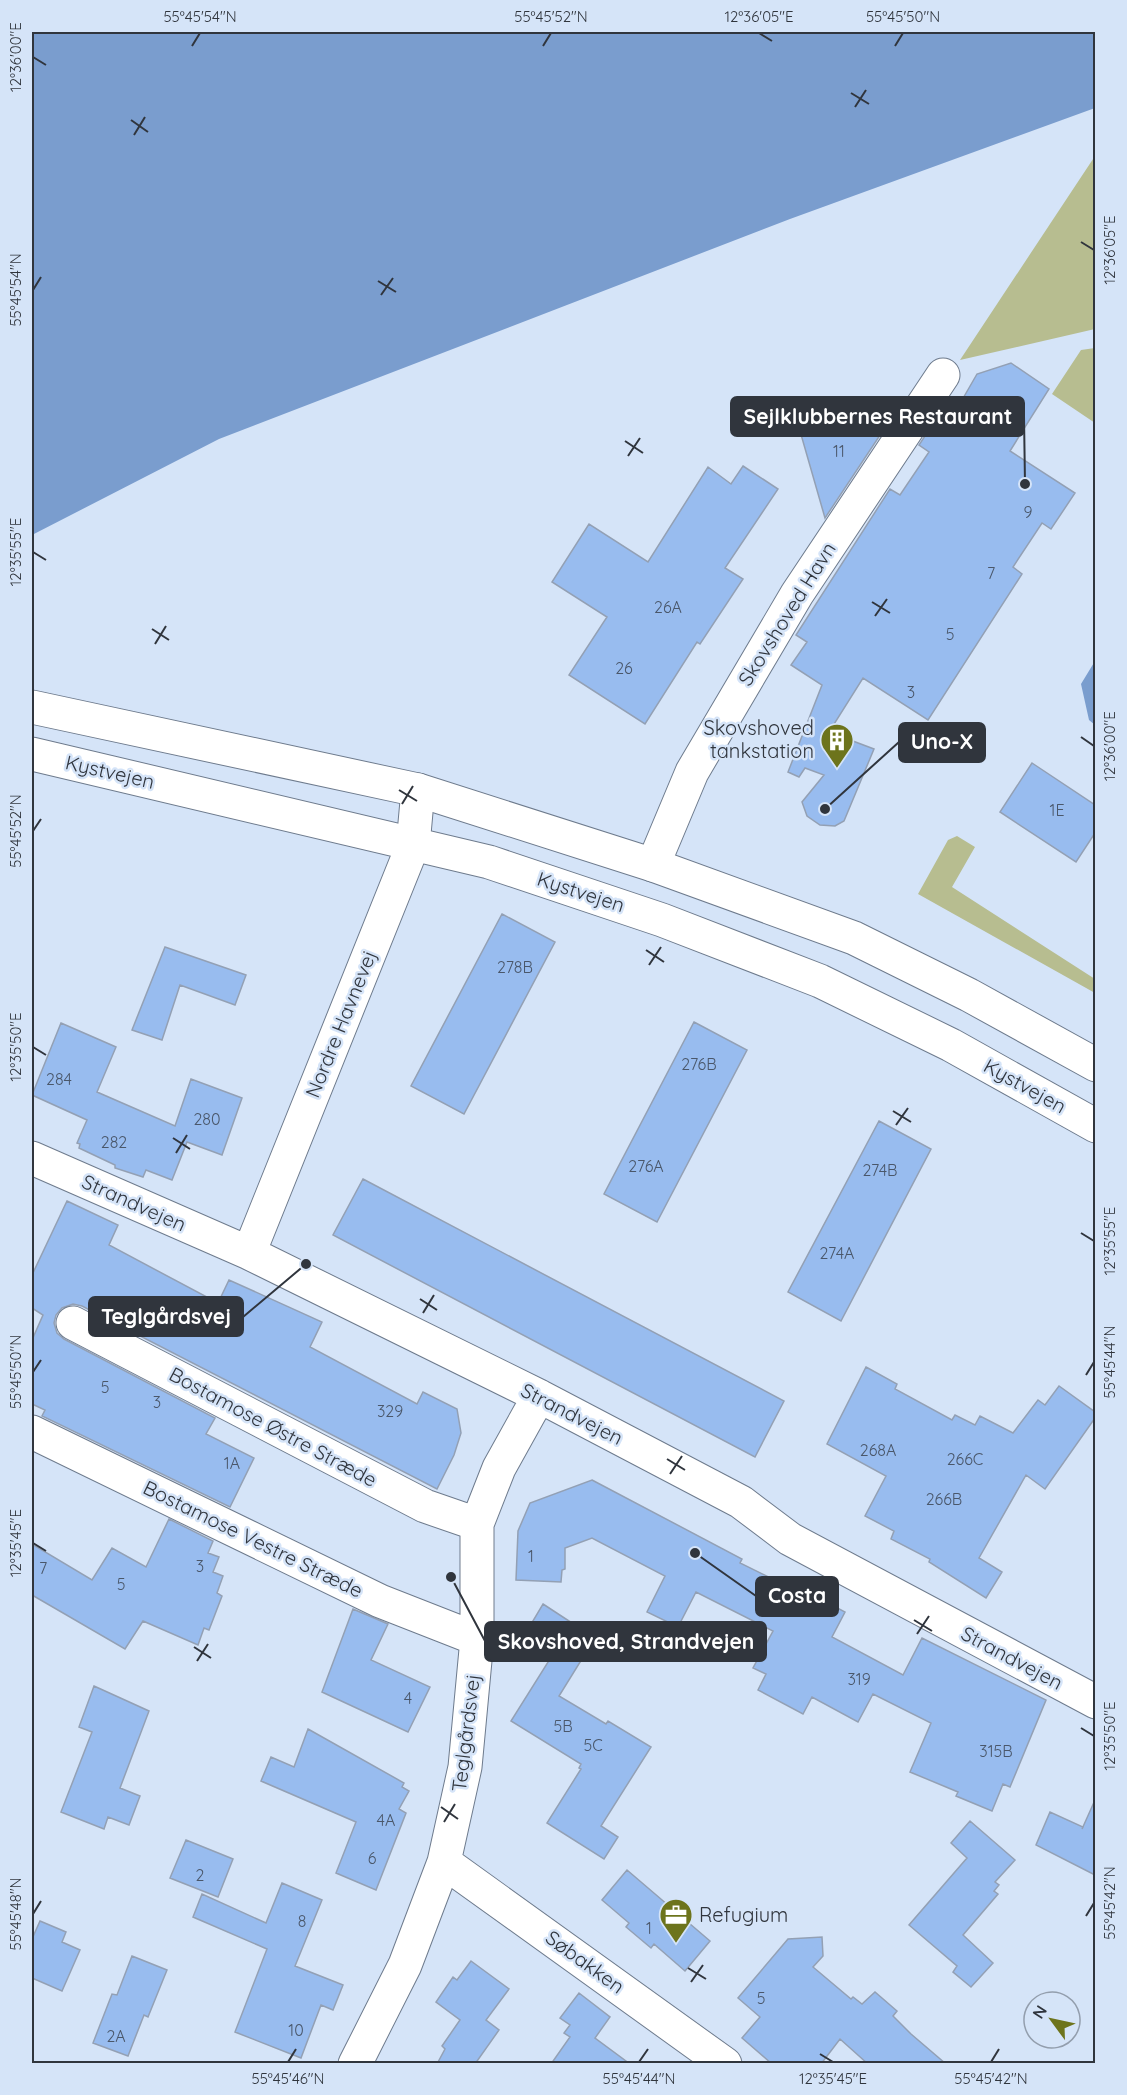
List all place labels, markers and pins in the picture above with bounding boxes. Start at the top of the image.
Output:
callout: Sejlklubbernes Restaurant [731,397,1024,436]
place label: Skovshoved tankstation [703,715,814,763]
building icon: Skovshoved tankstation [819,722,855,769]
callout: Uno-X [899,723,985,762]
callout: Teglgårdsvej [89,1297,243,1336]
callout: Costa [756,1577,838,1616]
callout: Skovshoved, Strandvejen [485,1622,766,1661]
office icon: Refugium [658,1897,694,1944]
place label: Refugium [699,1902,788,1927]

